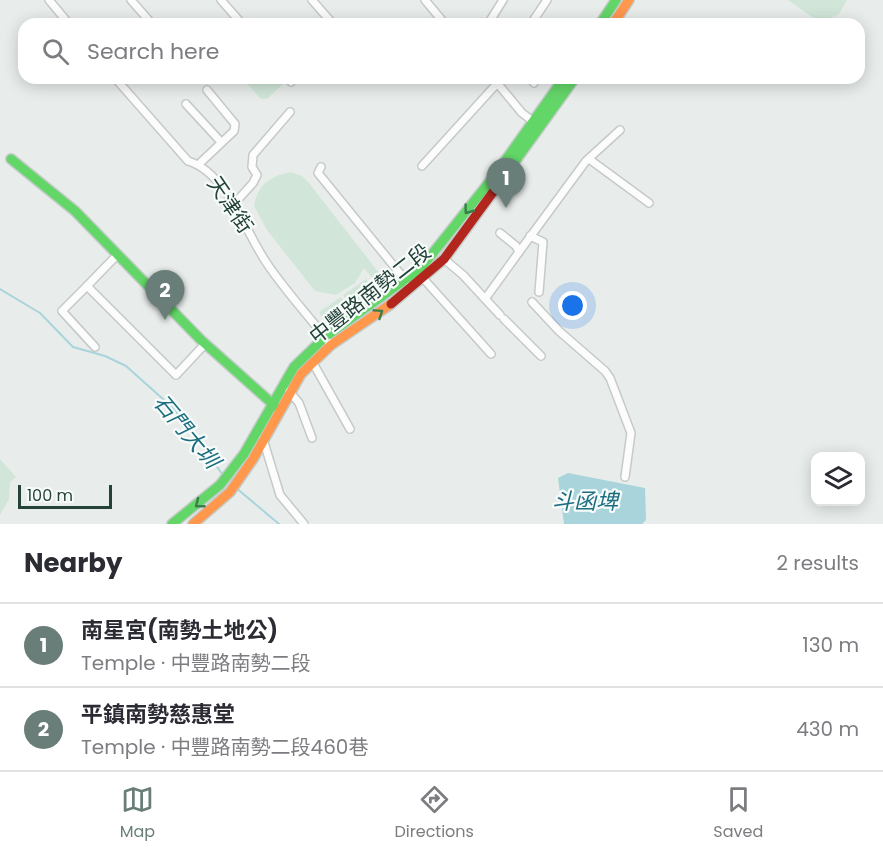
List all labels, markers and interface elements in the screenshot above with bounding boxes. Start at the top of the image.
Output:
search box [18,18,865,84]
icon: search [39,35,72,68]
text: Search here [87,36,220,67]
pin: 1 [486,158,526,208]
street label: 天津街 [201,170,260,239]
one-way arrow [464,204,475,215]
street label: 中豐路南勢二段 [303,237,437,350]
pin: 2 [146,270,184,320]
your location [558,291,587,320]
one-way arrow [372,309,383,320]
water label: 石門大圳 [146,388,229,477]
map controls [811,452,865,506]
button: layers [811,452,865,506]
scale bar [18,482,112,510]
text: 100 m [27,484,73,507]
water label: 斗函埤 [552,486,621,517]
one-way arrow [195,496,206,507]
text: Nearby [24,545,122,581]
text: 2 results [776,549,859,577]
text: 南星宮(南勢土地公) [81,615,278,646]
text: 1 [40,631,47,659]
text: 130 m [802,631,859,659]
text: Temple · 中豐路南勢二段 [81,649,311,677]
text: 平鎮南勢慈惠堂 [81,699,235,730]
text: 2 [38,715,49,743]
text: 430 m [796,715,859,743]
text: Temple · 中豐路南勢二段460巷 [81,733,368,761]
tab: Map [120,783,155,844]
tab: Directions [395,783,474,844]
tab: Saved [713,783,763,844]

